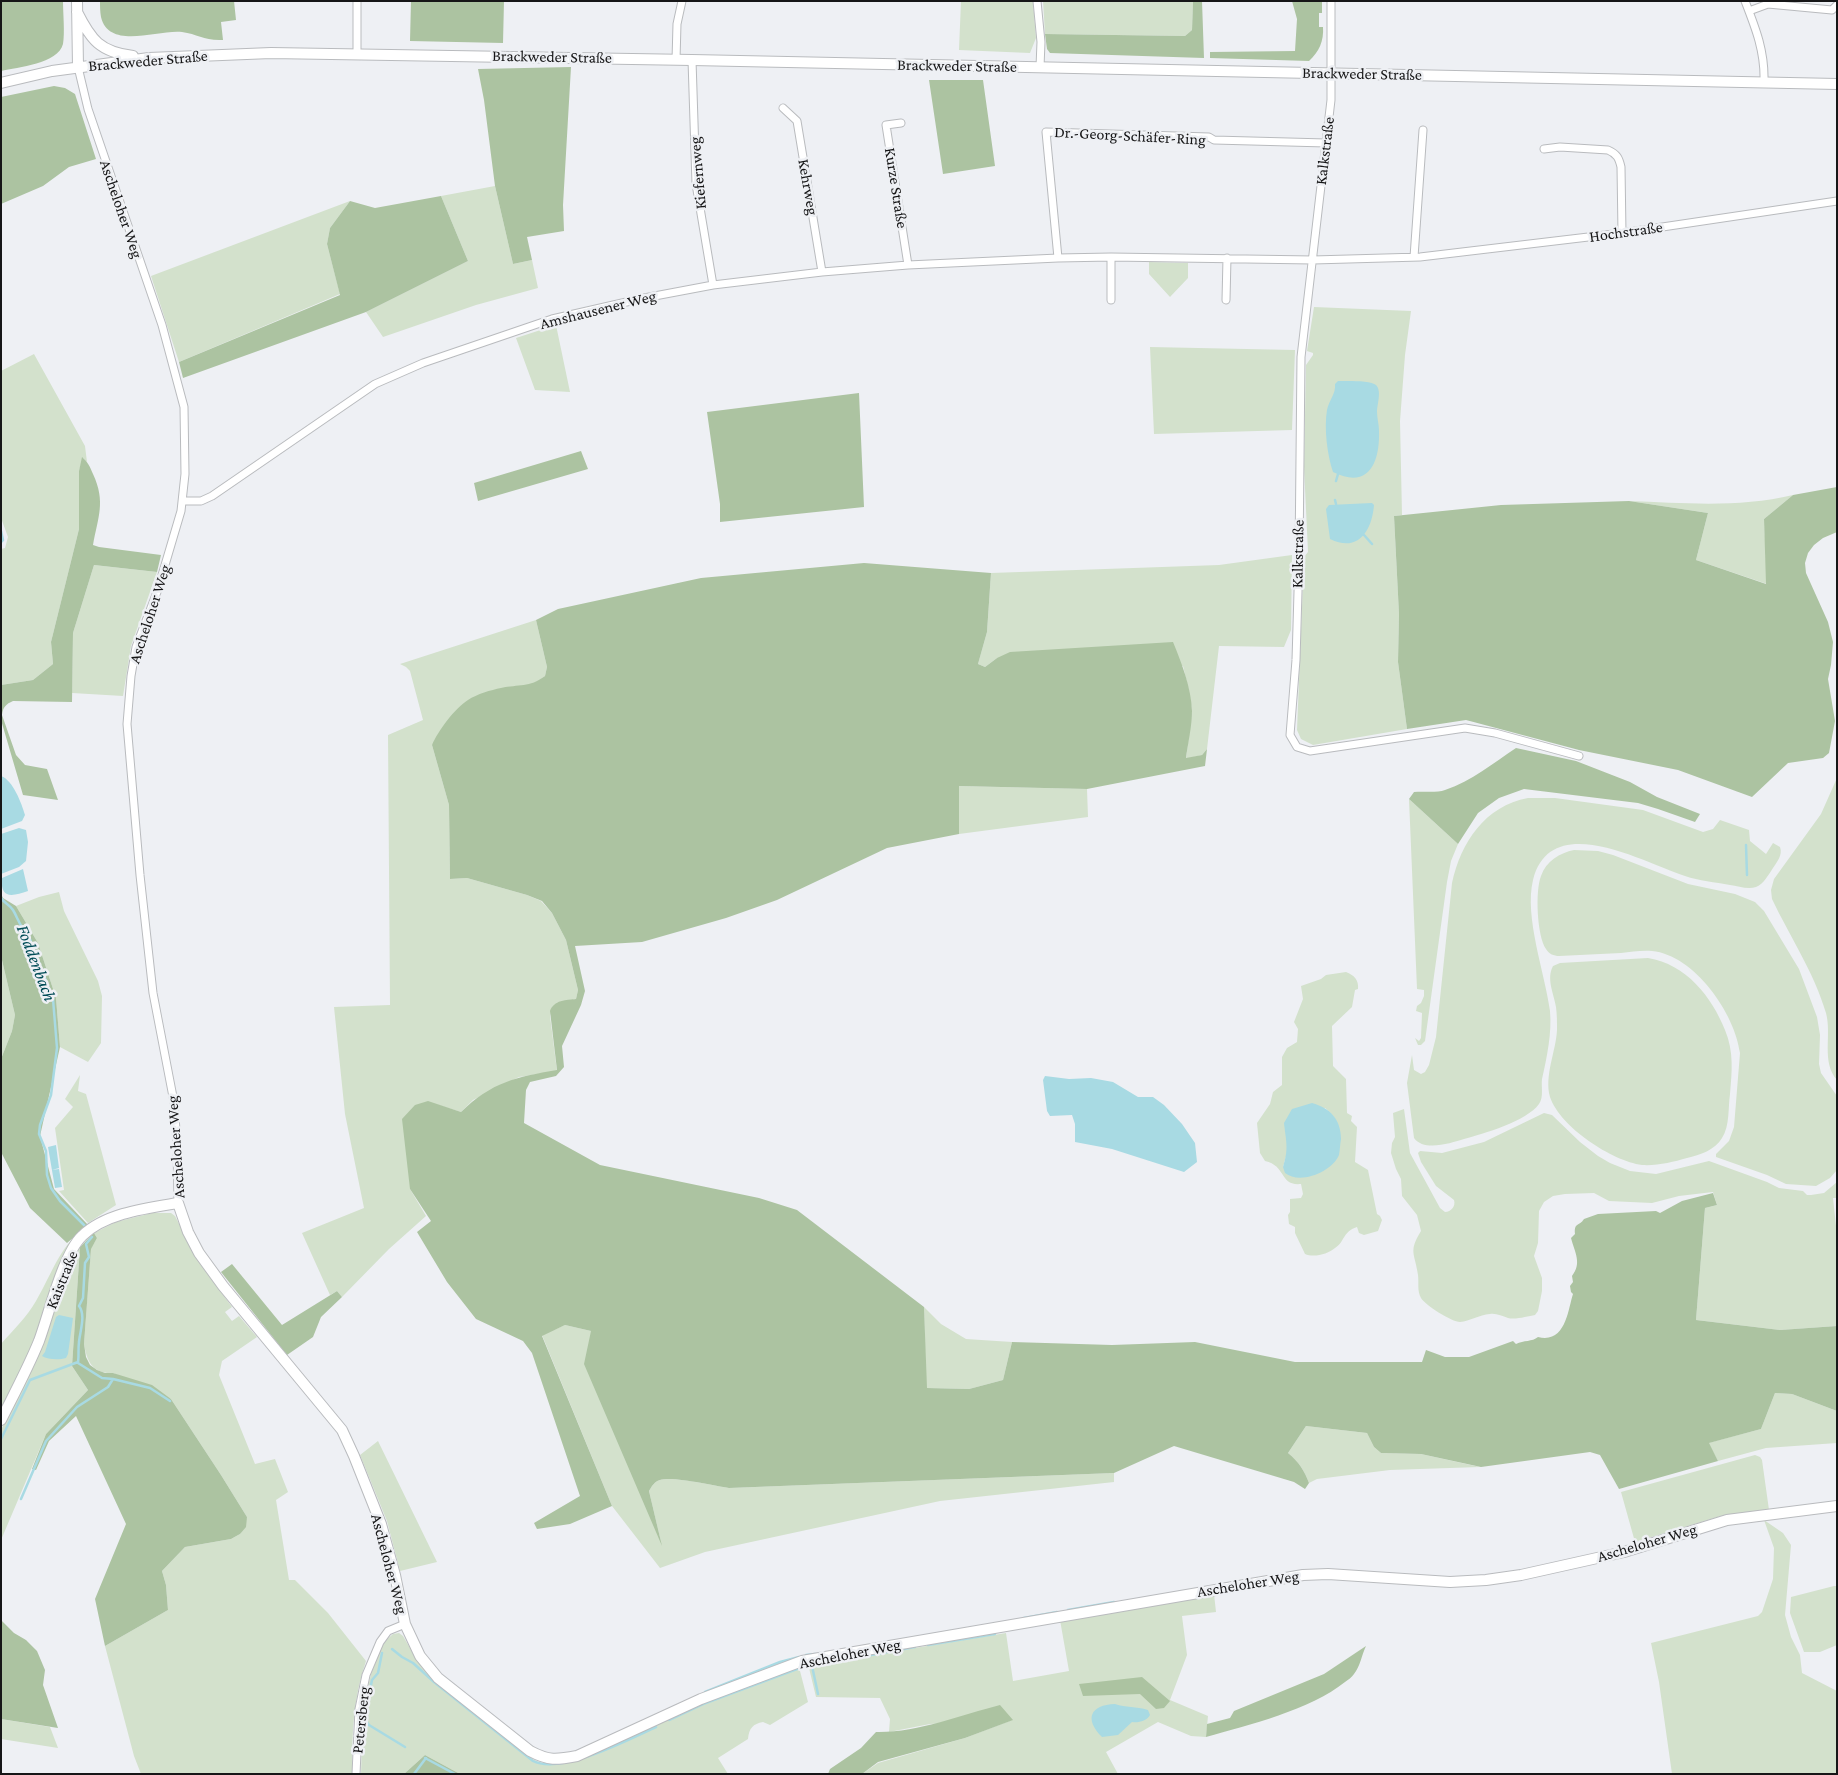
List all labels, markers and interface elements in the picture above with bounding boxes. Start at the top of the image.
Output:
street label: Brackweder Straße [88,46,208,76]
street label: Brackweder Straße [492,46,612,68]
street label: Brackweder Straße [897,55,1017,77]
street label: Brackweder Straße [1302,63,1422,85]
street label: Kalkstraße [1311,116,1339,186]
street label: Dr.-Georg-Schäfer-Ring [1054,122,1206,150]
street label: Kiefernweg [685,136,711,210]
street label: Kurze Straße [880,146,912,230]
street label: Ascheloher Weg [95,157,147,261]
street label: Kehrweg [794,157,822,217]
street label: Hochstraße [1588,217,1664,247]
street label: Amshausener Weg [538,286,658,334]
street label: Kalkstraße [1288,520,1308,588]
street label: Ascheloher Weg [125,562,175,666]
water label: Foddenbach [12,922,60,1004]
street label: Ascheloher Weg [163,1095,189,1199]
street label: Kaistraße [42,1248,82,1312]
street label: Ascheloher Weg [366,1512,412,1616]
street label: Ascheloher Weg [1595,1520,1699,1566]
street label: Ascheloher Weg [1196,1566,1300,1602]
street label: Ascheloher Weg [798,1635,902,1673]
street label: Petersberg [348,1686,374,1754]

